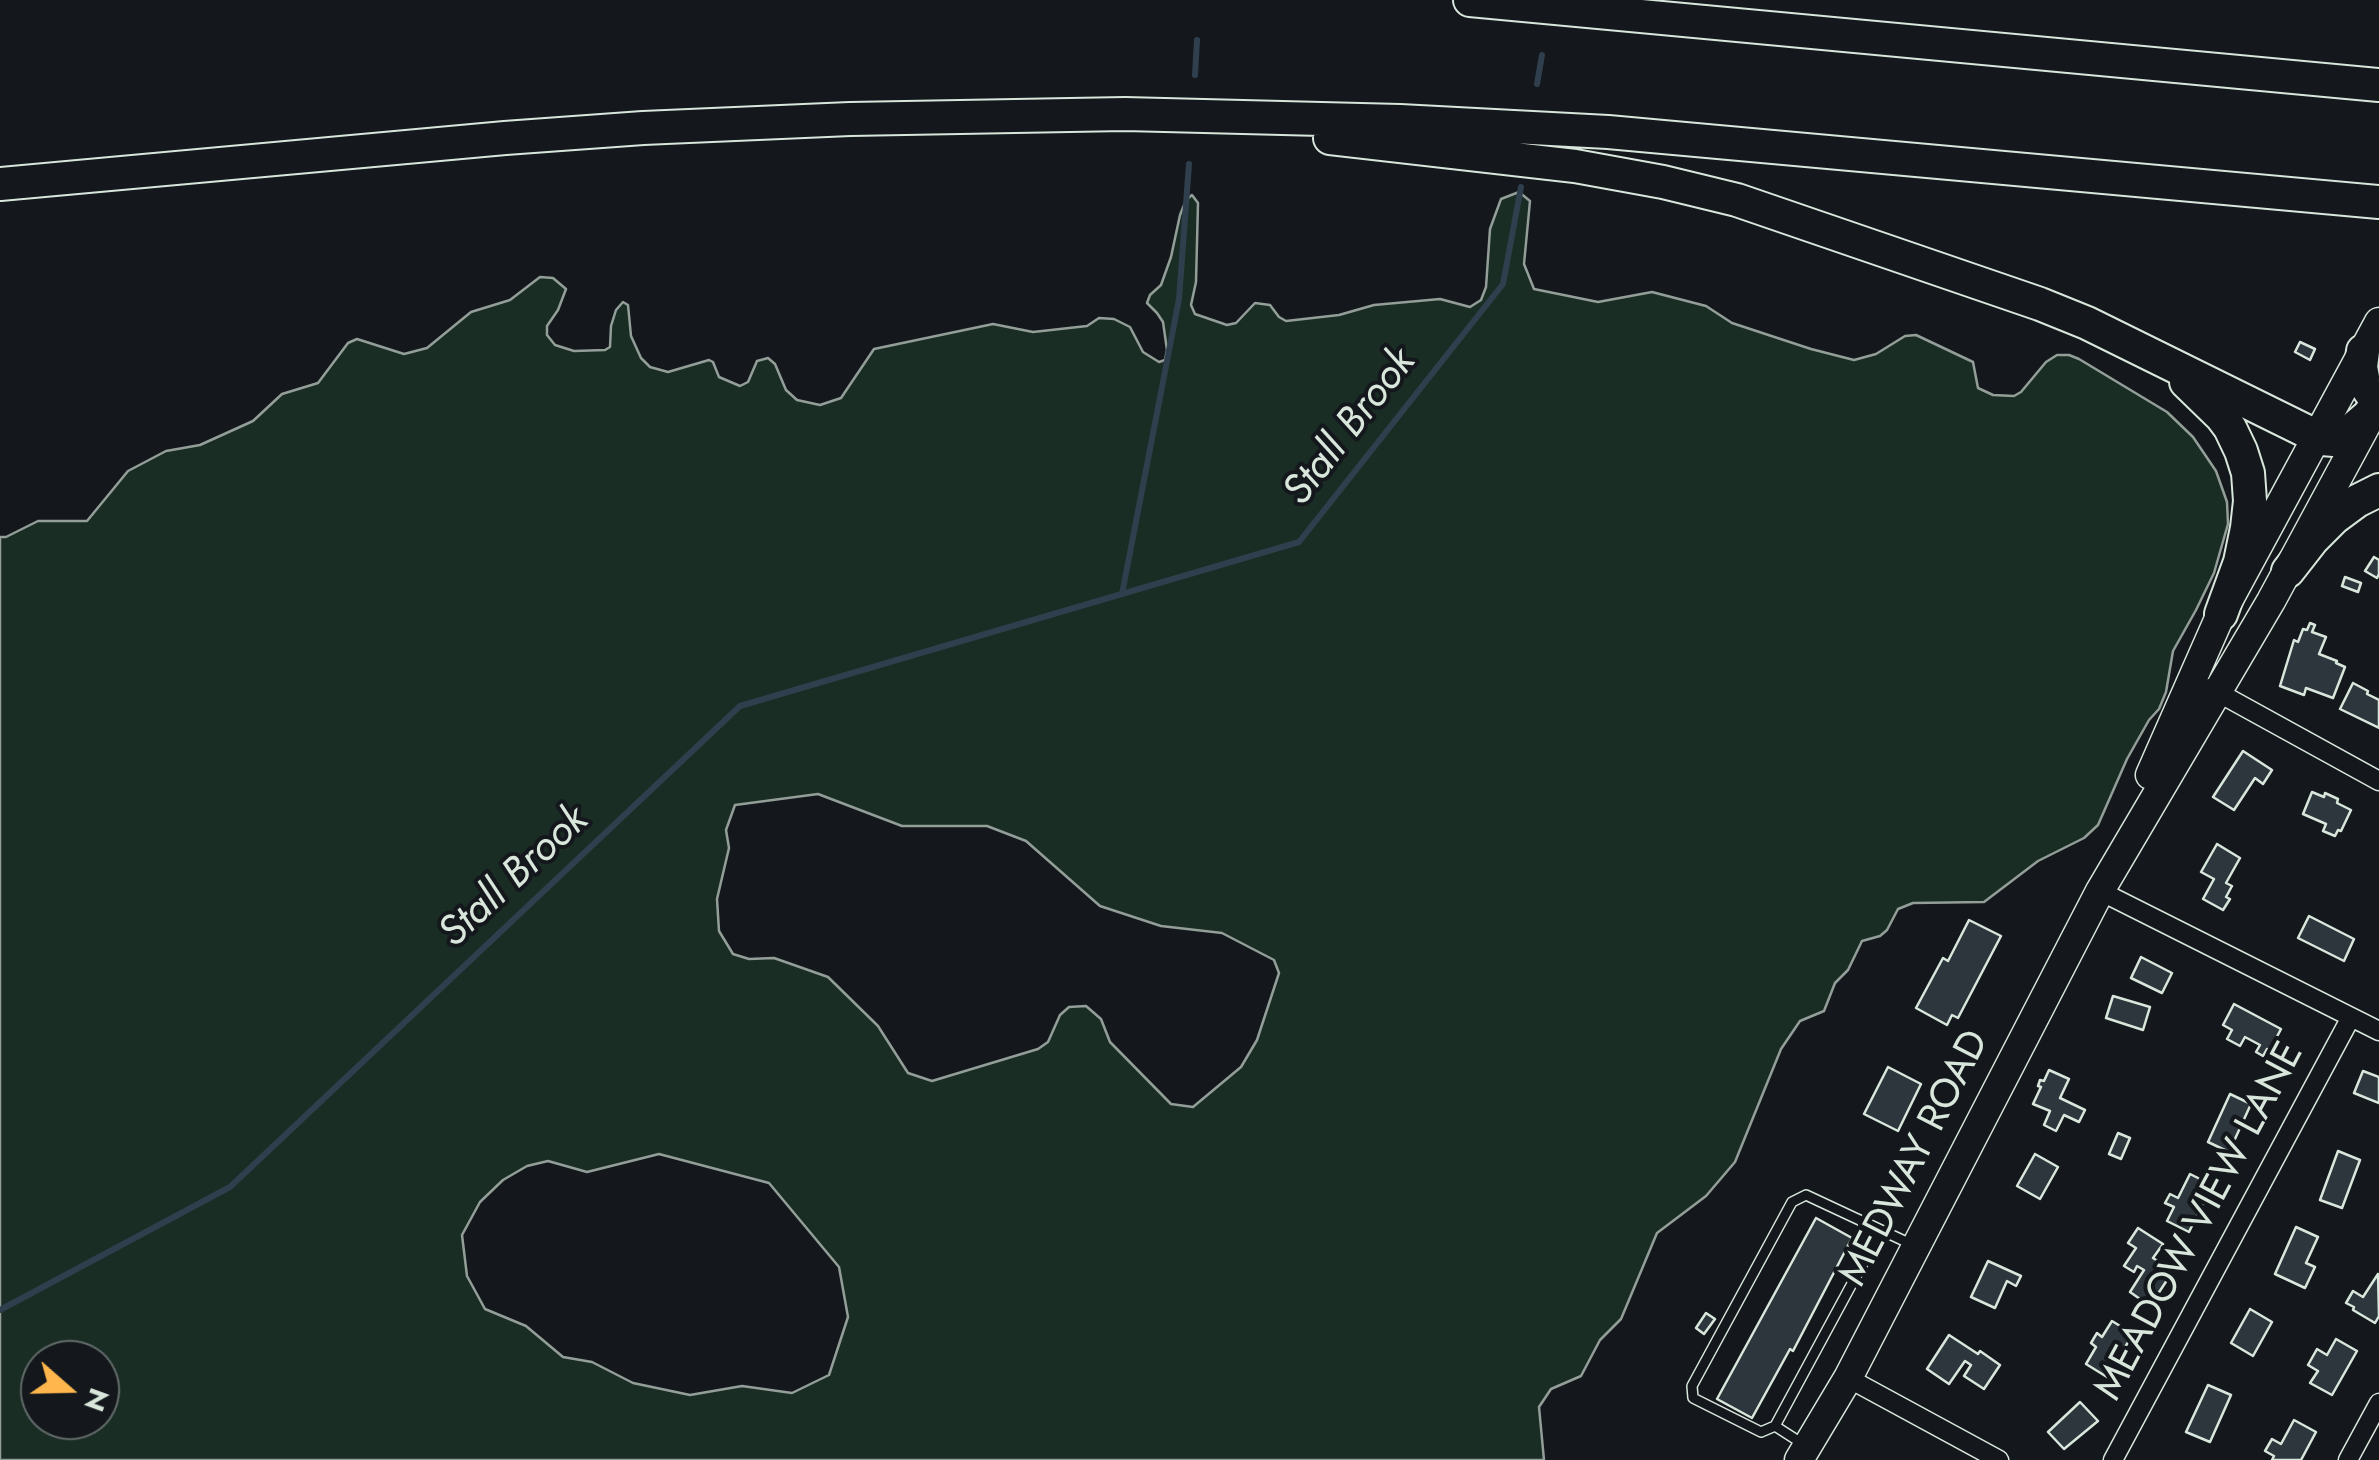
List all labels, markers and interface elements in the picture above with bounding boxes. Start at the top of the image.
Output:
water label: Stall Brook [1274,339,1428,517]
water label: Stall Brook [430,796,600,960]
street label: MEDWAY ROAD [1831,1023,2001,1295]
street label: MEADOW VIEW LANE [2086,1035,2316,1409]
north arrow [20,1340,120,1440]
text: N [74,1382,120,1417]

